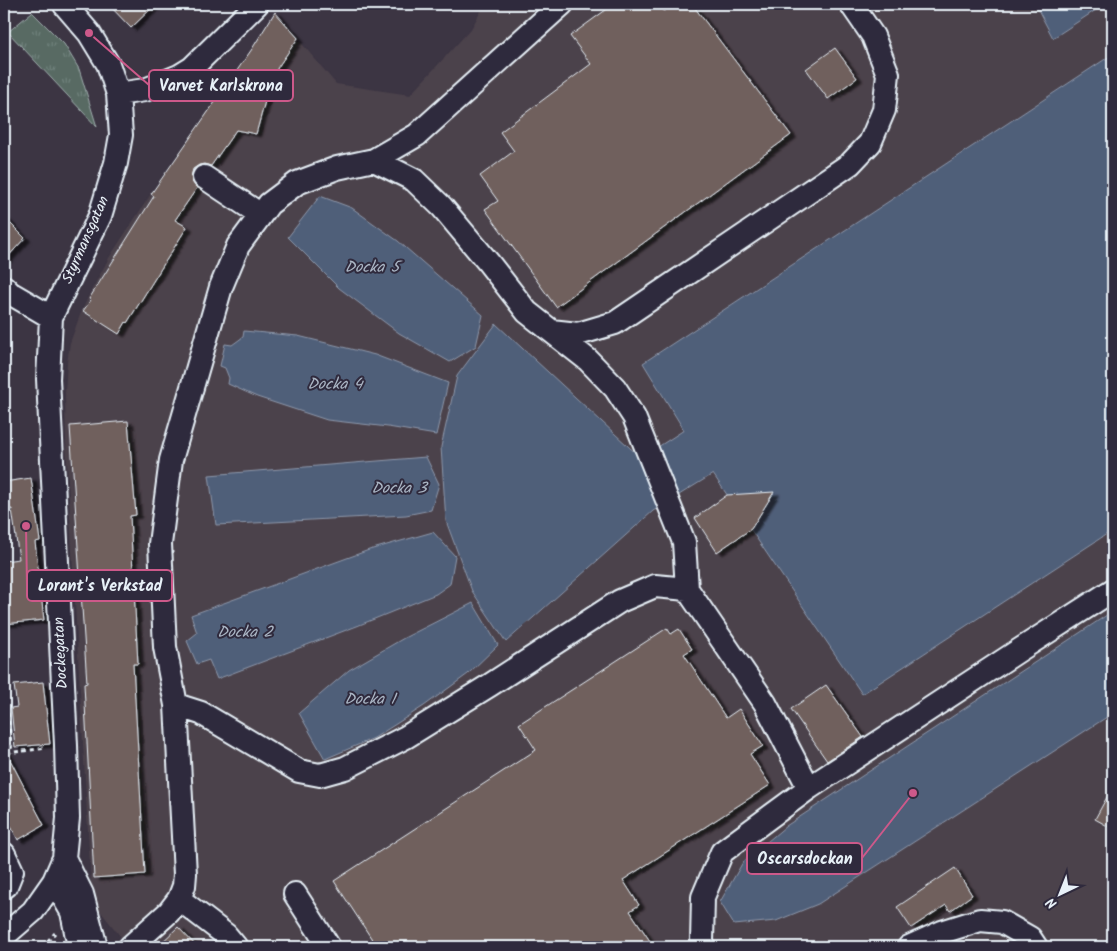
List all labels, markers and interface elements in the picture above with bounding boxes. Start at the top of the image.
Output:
callout: Varvet Karlskrona [149,70,293,101]
text: Varvet Karlskrona [159,74,283,99]
street label: Styrmansgatan [56,192,116,288]
water label: Docka 5 [345,255,404,280]
water label: Docka 4 [308,372,365,397]
water label: Docka 3 [371,476,429,501]
callout: Lorant's Verkstad [27,570,172,601]
text: Lorant's Verkstad [38,574,163,599]
street label: Dockegatan [47,616,75,690]
water label: Docka 2 [217,620,274,645]
water label: Docka 1 [344,687,399,712]
callout: Oscarsdockan [747,843,862,874]
text: Oscarsdockan [757,847,853,872]
north arrow [1034,868,1084,918]
text: N [1041,892,1063,914]

